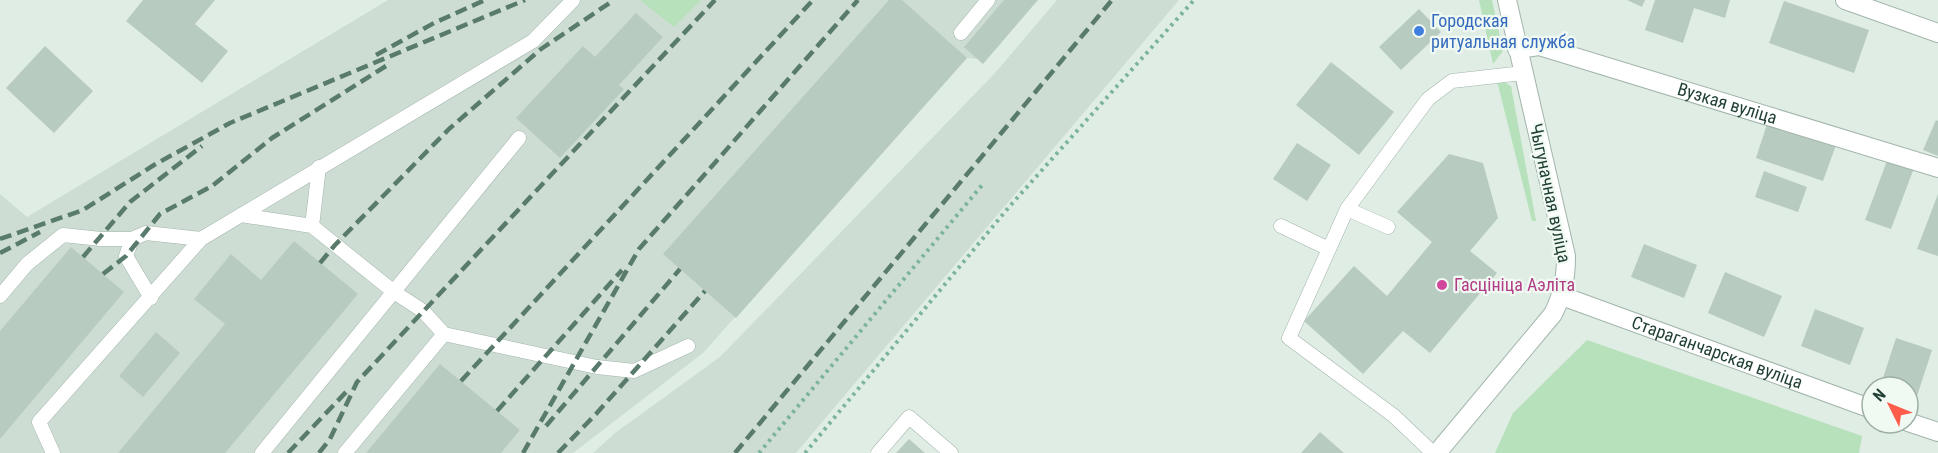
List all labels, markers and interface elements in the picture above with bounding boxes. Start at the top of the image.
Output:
place label: Городская ритуальная служба [1431,10,1575,52]
marker: Городская ритуальная служба [1412,24,1426,38]
street label: Вузкая вуліца [1675,78,1780,128]
street label: Чыгуначная вуліца [1525,121,1575,264]
place label: Гасцініца Аэліта [1454,274,1575,295]
marker: Гасцініца Аэліта [1435,278,1449,292]
street label: Стараганчарская вуліца [1629,311,1806,393]
north arrow [1860,375,1920,435]
text: N [1869,385,1890,405]

